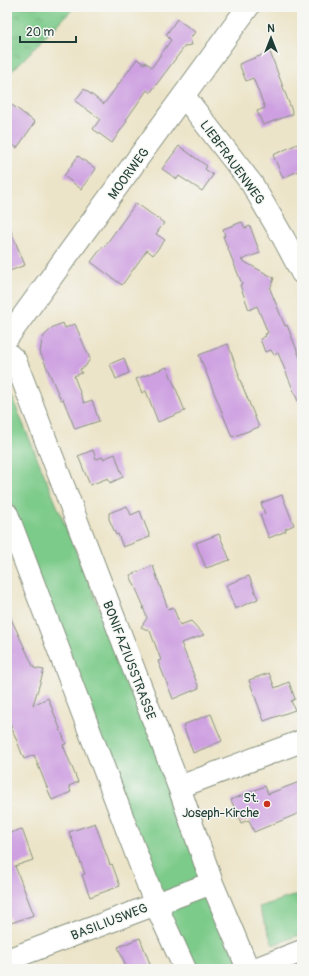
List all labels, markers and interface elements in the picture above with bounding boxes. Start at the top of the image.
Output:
scale bar [20,18,76,44]
north arrow [251,18,291,58]
text: N [267,22,275,35]
text: 20 m [26,25,55,40]
street label: LIEBFRAUENWEG [196,118,268,208]
street label: MOORWEG [105,145,153,203]
street label: BONIFAZIUSSTRASSE [99,599,159,722]
place label: St. Joseph-Kirche [182,790,260,821]
marker: St. Joseph-Kirche [262,799,272,809]
street label: BASILIUSWEG [69,900,150,944]

